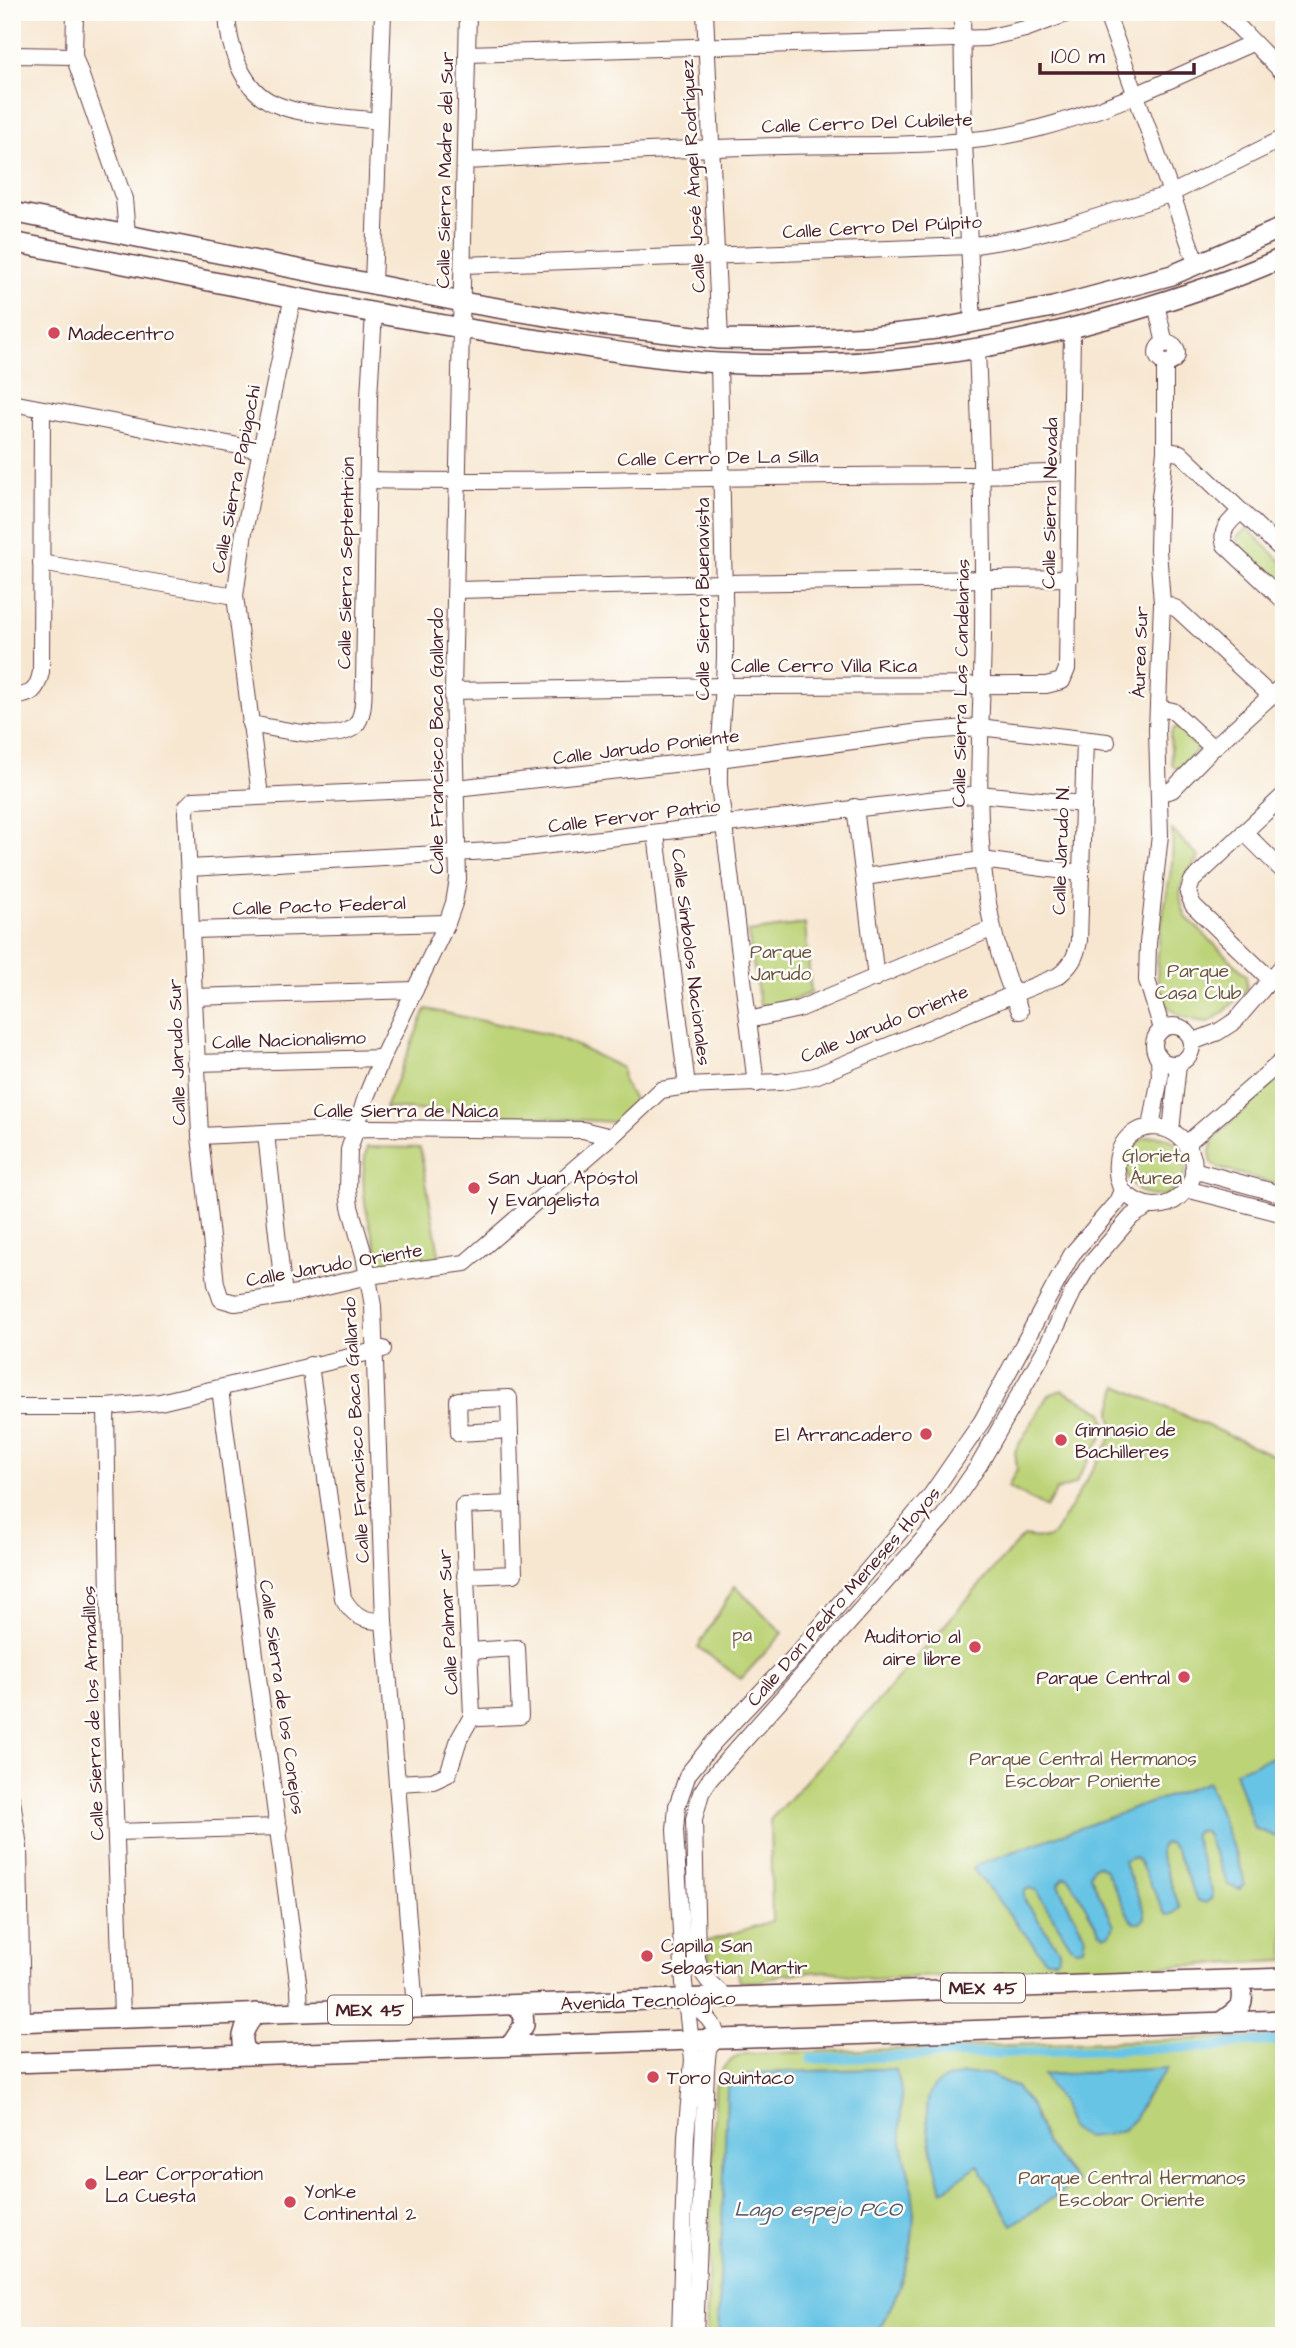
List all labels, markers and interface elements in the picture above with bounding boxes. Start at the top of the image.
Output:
scale bar [1040,32,1194,76]
text: 100 m [1051,42,1106,71]
street label: Calle Sierra Madre del Sur [430,51,461,289]
street label: Calle José Ángel Rodríguez [674,58,714,293]
street label: Calle Cerro Del Cubilete [761,106,973,141]
street label: Calle Cerro Del Púlpito [782,209,983,246]
place label: Madecentro [68,321,174,348]
marker: Madecentro [46,325,62,341]
street label: Calle Sierra Papigochi [205,383,269,576]
street label: Calle Sierra Nevada [1036,417,1066,589]
street label: Calle Cerro De La Silla [617,443,819,474]
street label: Calle Sierra Septentrión [331,457,362,669]
street label: Calle Sierra Buenavista [690,497,717,700]
street label: Calle Sierra Las Candelarias [946,559,977,807]
street label: Áurea Sur [1125,605,1156,699]
street label: Calle Francisco Baca Gallardo [424,607,451,874]
street label: Calle Cerro Villa Rica [731,653,917,680]
street label: Calle Jarudo Poniente [551,723,741,772]
street label: Calle Jarudo N. [1046,785,1077,915]
street label: Calle Fervor Patrio [547,793,722,840]
street label: Calle Símbolos Nacionales [664,847,717,1067]
street label: Calle Pacto Federal [232,890,406,923]
park label: Parque Jarudo [750,939,812,988]
park label: Parque Casa Club [1155,958,1242,1007]
street label: Calle Jarudo Sur [161,977,194,1126]
street label: Calle Jarudo Oriente [797,978,972,1070]
street label: Calle Nacionalismo [212,1024,367,1057]
street label: Calle Sierra de Naica [314,1098,499,1125]
park label: Glorieta Áurea [1122,1143,1190,1192]
place label: San Juan Apóstol y Evangelista [488,1165,638,1215]
marker: San Juan Apóstol y Evangelista [466,1180,482,1196]
street label: Calle Jarudo Oriente [244,1237,425,1294]
street label: Calle Francisco Baca Gallardo [336,1296,377,1564]
place label: Gimnasio de Bachilleres [1075,1417,1176,1466]
place label: El Arrancadero [775,1422,912,1449]
marker: El Arrancadero [918,1426,934,1442]
marker: Gimnasio de Bachilleres [1053,1432,1069,1448]
street label: Calle Don Pedro Meneses Hoyos [741,1481,948,1714]
street label: Calle Palmar Sur [431,1547,466,1696]
street label: Calle Sierra de los Conejos [252,1578,311,1816]
street label: Calle Sierra de los Armadillos [76,1585,111,1841]
park label: pa [732,1622,752,1649]
place label: Auditorio al aire libre [864,1624,961,1673]
marker: Auditorio al aire libre [967,1639,983,1655]
place label: Parque Central [1036,1665,1170,1692]
marker: Parque Central [1176,1669,1192,1685]
park label: Parque Central Hermanos Escobar Poniente [969,1746,1197,1795]
place label: Capilla San Sebastian Martir [661,1933,808,1982]
marker: Capilla San Sebastian Martir [639,1948,655,1964]
road number: MEX 45 [941,1974,1025,2002]
street label: Avenida Tecnológico [560,1985,736,2019]
road number: MEX 45 [328,1996,412,2024]
place label: Toro Quintaco [667,2065,794,2092]
marker: Toro Quintaco [645,2069,661,2085]
place label: Lear Corporation La Cuesta [105,2161,263,2210]
park label: Parque Central Hermanos Escobar Oriente [1018,2165,1246,2214]
marker: Lear Corporation La Cuesta [83,2176,99,2192]
place label: Yonke Continental 2 [304,2179,416,2228]
marker: Yonke Continental 2 [282,2194,298,2210]
water label: Lago espejo PCO [734,2195,904,2225]

